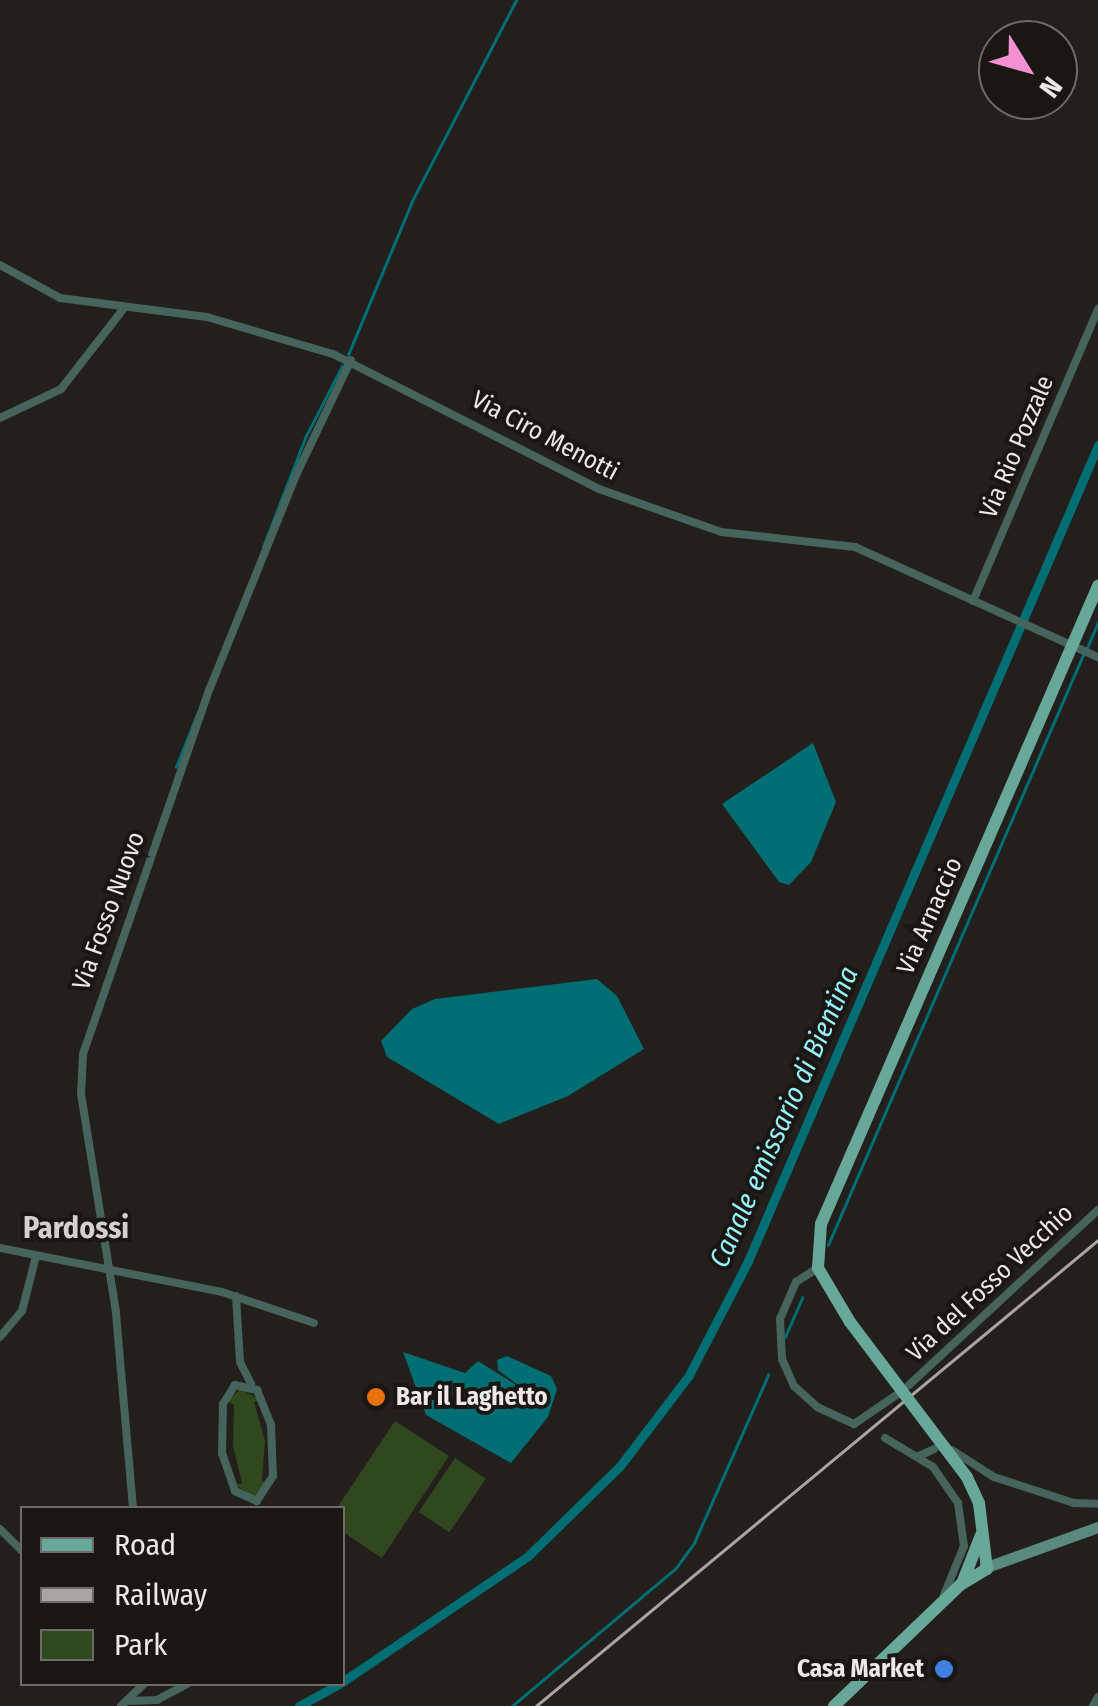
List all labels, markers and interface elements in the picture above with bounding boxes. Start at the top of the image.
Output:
north arrow [978,20,1078,120]
text: N [1033,71,1069,104]
street label: Via Rio Pozzale [974,371,1060,523]
street label: Via Ciro Menotti [466,385,624,487]
street label: Via Fosso Nuovo [67,828,151,994]
street label: Via Arnaccio [891,853,969,979]
water label: Canale emissario di Bientina [702,961,866,1273]
street label: Via del Fosso Vecchio [901,1198,1079,1368]
district label: Pardossi [23,1210,129,1246]
place label: Bar il Laghetto [396,1382,548,1412]
marker: Bar il Laghetto [365,1386,387,1408]
legend [20,1506,345,1686]
text: Road [114,1527,176,1563]
text: Railway [114,1577,207,1613]
text: Park [114,1627,167,1663]
place label: Casa Market [797,1654,924,1684]
marker: Casa Market [933,1658,955,1680]

